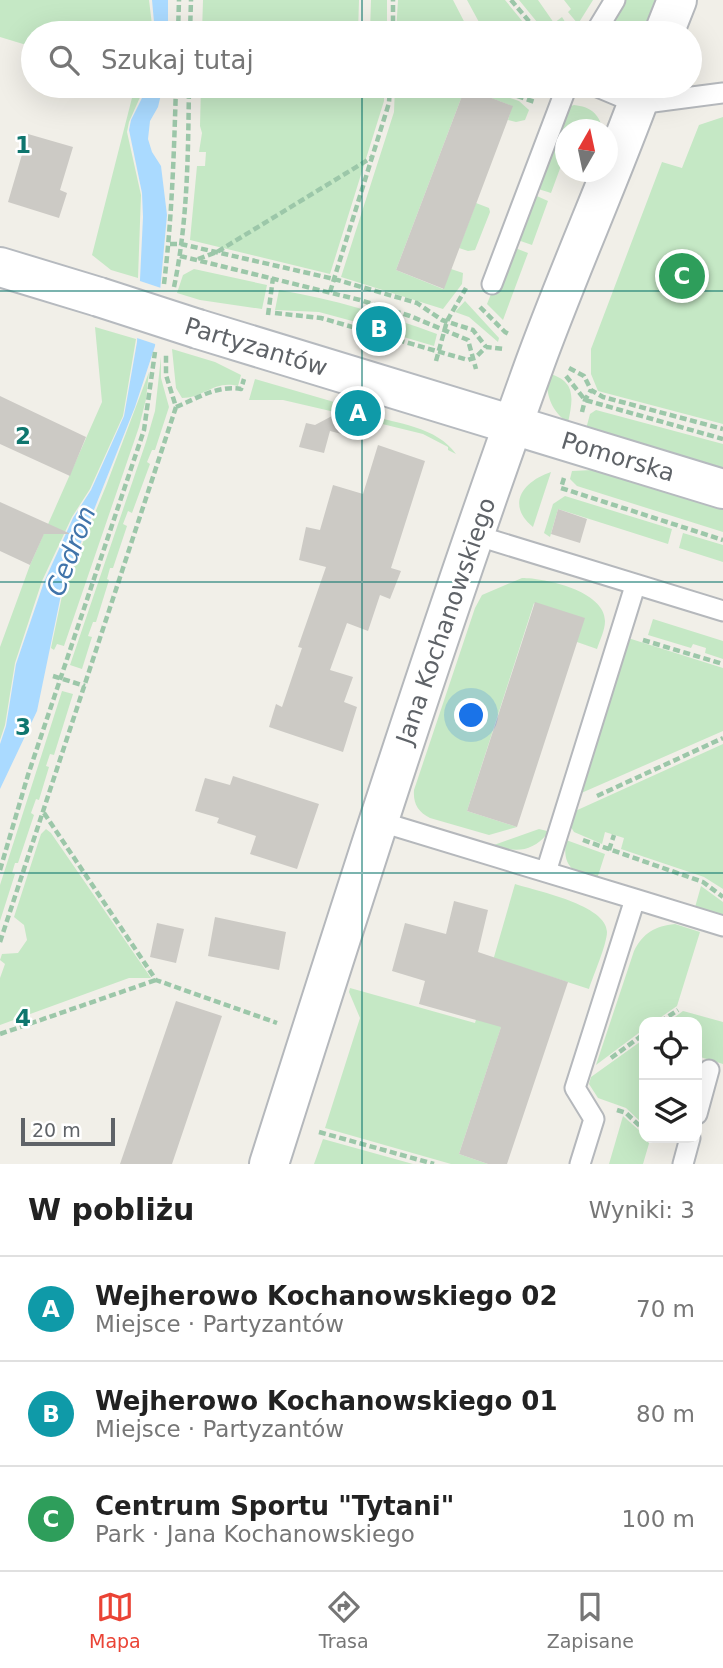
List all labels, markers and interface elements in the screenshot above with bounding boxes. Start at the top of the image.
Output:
search box [21,21,702,98]
icon: search [45,41,83,79]
text: Szukaj tutaj [101,45,254,75]
north arrow [555,119,618,182]
text: 1 [15,132,31,158]
pin: C [659,250,705,302]
pin: B [356,303,402,355]
street label: Partyzantów [181,312,331,382]
pin: A [335,387,381,439]
text: 2 [15,423,31,449]
street label: Pomorska [558,427,678,487]
street label: Jana Kochanowskiego [390,494,501,750]
water label: Cedron [40,502,102,600]
your location [454,698,488,732]
text: 3 [15,714,31,740]
text: 4 [15,1005,31,1031]
map controls [639,1017,702,1143]
button: locate [639,1017,702,1080]
button: layers [639,1080,702,1143]
scale bar [21,1115,116,1147]
text: 20 m [32,1119,81,1141]
text: W pobliżu [28,1192,194,1227]
text: Wyniki: 3 [589,1197,695,1223]
text: Wejherowo Kochanowskiego 02 [95,1281,558,1311]
text: A [42,1296,60,1322]
text: 70 m [636,1296,695,1322]
text: Miejsce · Partyzantów [95,1311,344,1337]
text: Wejherowo Kochanowskiego 01 [95,1386,558,1416]
text: B [42,1401,60,1427]
text: 80 m [636,1401,695,1427]
text: Miejsce · Partyzantów [95,1416,344,1442]
text: Centrum Sportu "Tytani" [95,1491,454,1521]
text: C [43,1506,59,1532]
text: 100 m [621,1506,695,1532]
text: Park · Jana Kochanowskiego [95,1521,415,1547]
tab: Mapa [89,1588,141,1652]
tab: Trasa [319,1588,369,1652]
tab: Zapisane [547,1588,634,1652]

